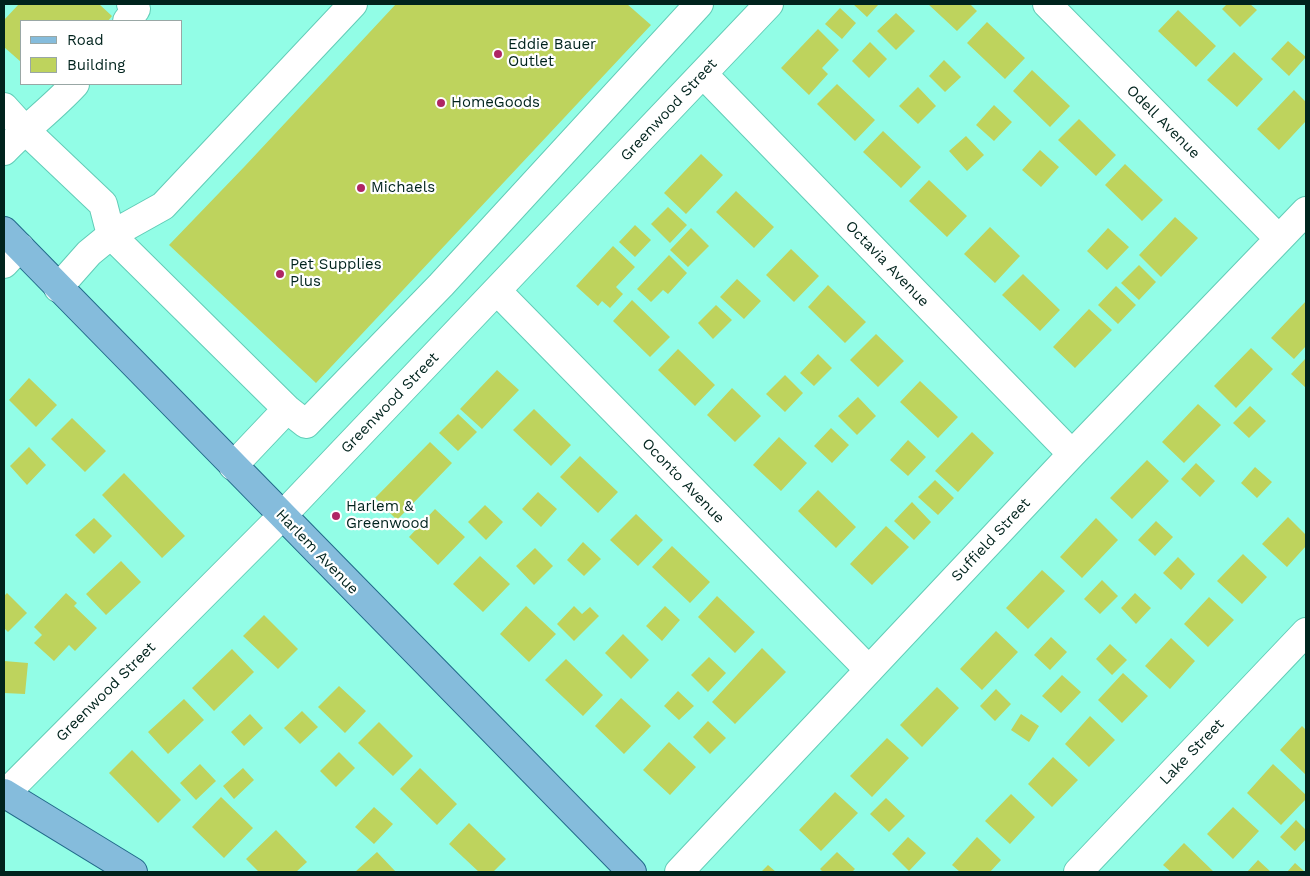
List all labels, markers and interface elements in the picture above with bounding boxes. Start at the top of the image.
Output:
legend [20,20,182,85]
text: Road [67,31,104,49]
place label: Eddie Bauer Outlet [508,36,596,71]
marker: Eddie Bauer Outlet [492,48,504,60]
street label: Greenwood Street [617,55,721,165]
text: Building [67,56,125,74]
street label: Odell Avenue [1122,81,1204,163]
place label: HomeGoods [451,94,540,112]
marker: HomeGoods [435,97,447,109]
place label: Michaels [371,179,435,197]
marker: Michaels [355,182,367,194]
street label: Octavia Avenue [841,217,933,311]
place label: Pet Supplies Plus [290,256,382,291]
marker: Pet Supplies Plus [274,268,286,280]
street label: Greenwood Street [337,349,443,457]
street label: Oconto Avenue [638,435,728,527]
street label: Suffield Street [948,495,1034,585]
place label: Harlem & Greenwood [346,498,429,533]
street label: Harlem Avenue [272,506,362,598]
marker: Harlem & Greenwood [330,510,342,522]
street label: Greenwood Street [53,639,159,745]
street label: Lake Street [1156,715,1228,789]

